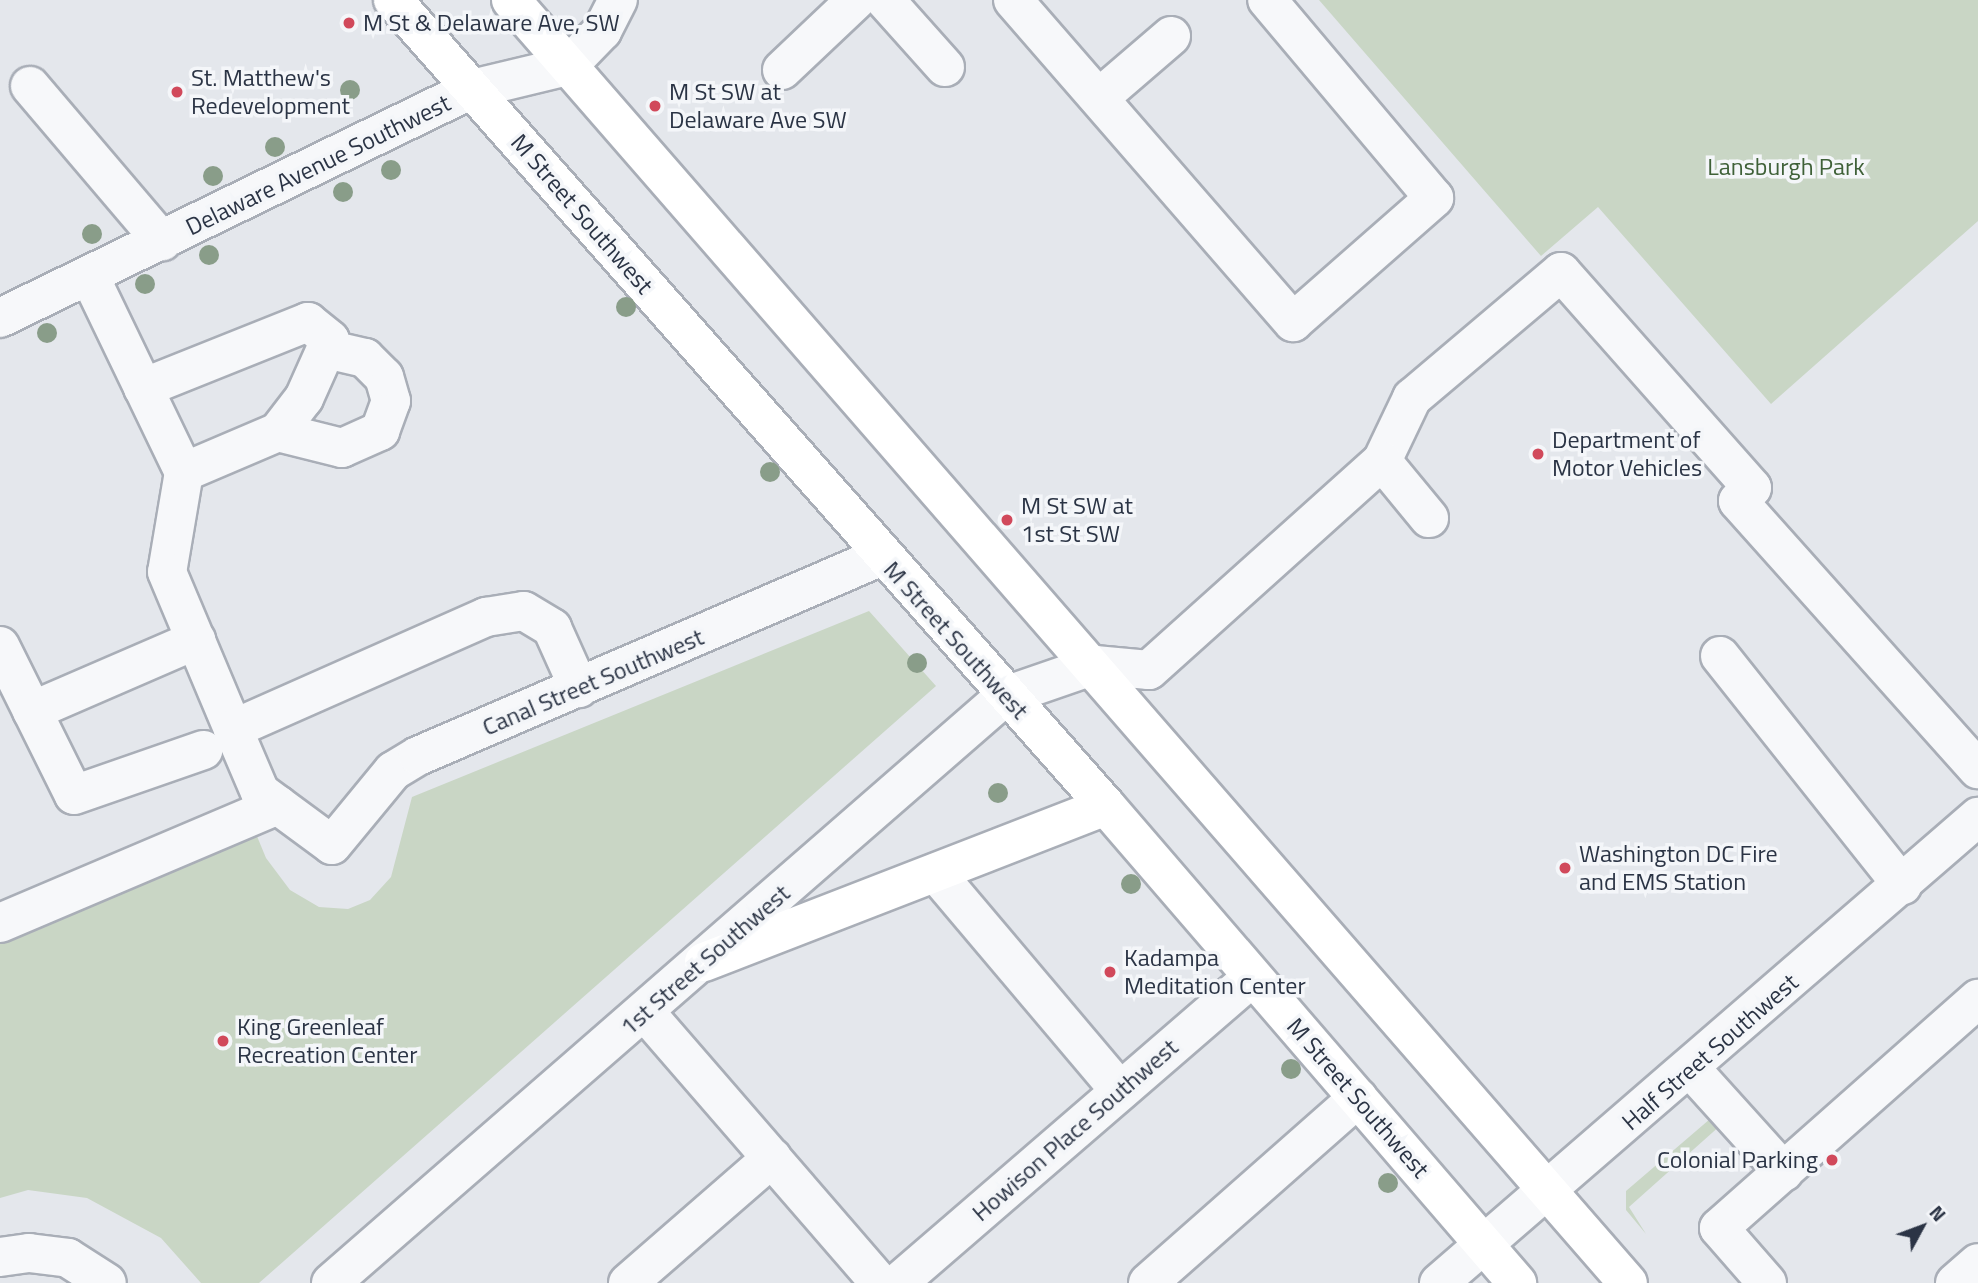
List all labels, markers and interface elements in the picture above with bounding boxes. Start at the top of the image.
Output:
place label: M St & Delaware Ave, SW [363,9,620,37]
marker: M St & Delaware Ave, SW [341,15,357,31]
place label: St. Matthew's Redevelopment [191,64,350,120]
place label: M St SW at Delaware Ave SW [669,78,847,134]
marker: St. Matthew's Redevelopment [169,84,185,100]
street label: Delaware Avenue Southwest [181,88,455,242]
marker: M St SW at Delaware Ave SW [647,98,663,114]
street label: M Street Southwest [505,128,659,300]
park label: Lansburgh Park [1707,153,1865,181]
place label: Department of Motor Vehicles [1552,426,1702,482]
marker: Department of Motor Vehicles [1530,446,1546,462]
place label: M St SW at 1st St SW [1021,492,1133,548]
marker: M St SW at 1st St SW [999,512,1015,528]
street label: M Street Southwest [878,555,1034,725]
street label: Canal Street Southwest [478,622,708,742]
place label: Washington DC Fire and EMS Station [1579,840,1778,896]
marker: Washington DC Fire and EMS Station [1557,860,1573,876]
street label: 1st Street Southwest [614,879,796,1041]
place label: Kadampa Meditation Center [1124,944,1306,1000]
marker: Kadampa Meditation Center [1102,964,1118,980]
street label: Half Street Southwest [1616,968,1804,1136]
street label: M Street Southwest [1281,1012,1435,1184]
place label: King Greenleaf Recreation Center [237,1013,417,1069]
marker: King Greenleaf Recreation Center [215,1033,231,1049]
street label: Howison Place Southwest [966,1033,1184,1227]
place label: Colonial Parking [1657,1146,1818,1174]
marker: Colonial Parking [1824,1152,1840,1168]
north arrow [1887,1192,1957,1262]
text: N [1923,1198,1953,1227]

